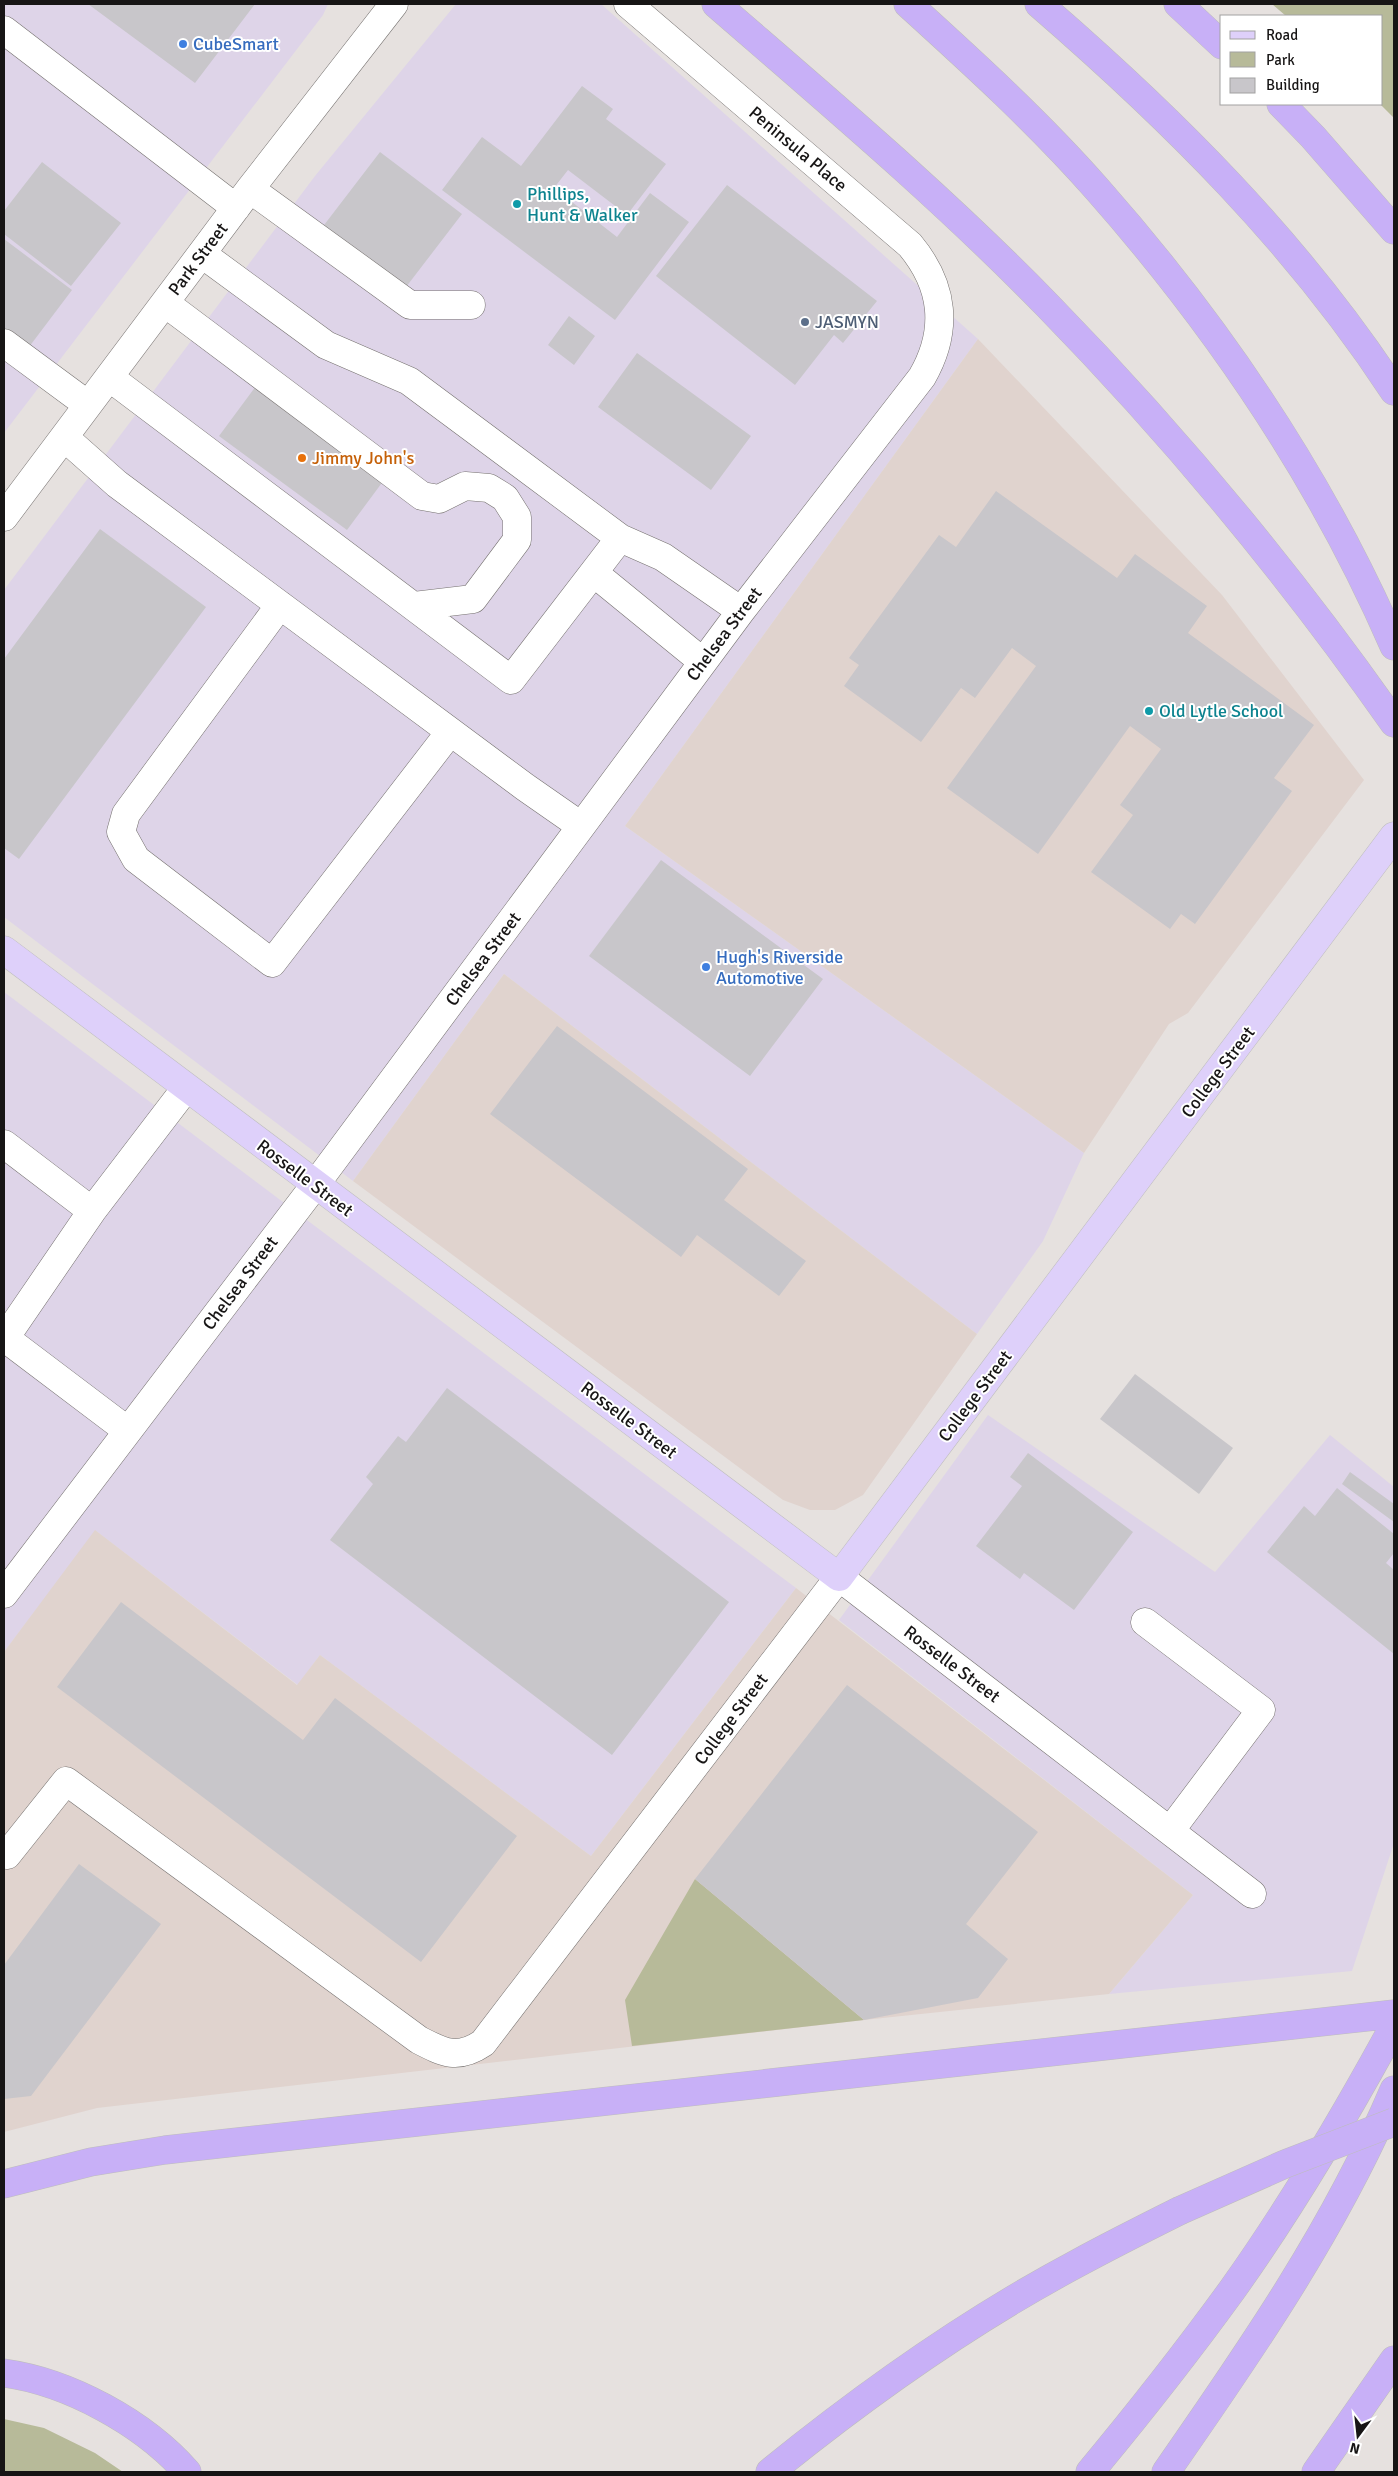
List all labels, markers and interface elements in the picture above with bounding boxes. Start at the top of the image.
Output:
legend [1220,15,1383,105]
text: Road [1266,26,1298,44]
place label: CubeSmart [193,33,279,55]
marker: CubeSmart [177,38,189,50]
text: Park [1266,51,1295,69]
text: Building [1266,76,1320,94]
street label: Peninsula Place [744,102,852,196]
place label: Phillips, Hunt & Walker [527,183,638,226]
marker: Phillips, Hunt & Walker [511,198,523,210]
street label: Park Street [164,218,232,300]
place label: JASMYN [815,311,879,333]
marker: JASMYN [799,316,811,328]
place label: Jimmy John's [312,447,414,469]
marker: Jimmy John's [296,452,308,464]
street label: Chelsea Street [682,583,766,685]
place label: Old Lytle School [1159,700,1283,722]
marker: Old Lytle School [1143,705,1155,717]
street label: Chelsea Street [441,908,525,1010]
place label: Hugh's Riverside Automotive [716,946,843,989]
marker: Hugh's Riverside Automotive [700,961,712,973]
street label: College Street [1177,1022,1259,1122]
street label: Rosselle Street [253,1135,357,1221]
street label: Chelsea Street [198,1232,282,1334]
street label: College Street [934,1346,1016,1446]
street label: Rosselle Street [577,1377,681,1463]
street label: Rosselle Street [900,1621,1004,1707]
street label: College Street [690,1669,772,1769]
north arrow [1333,2411,1383,2461]
text: N [1348,2439,1362,2458]

